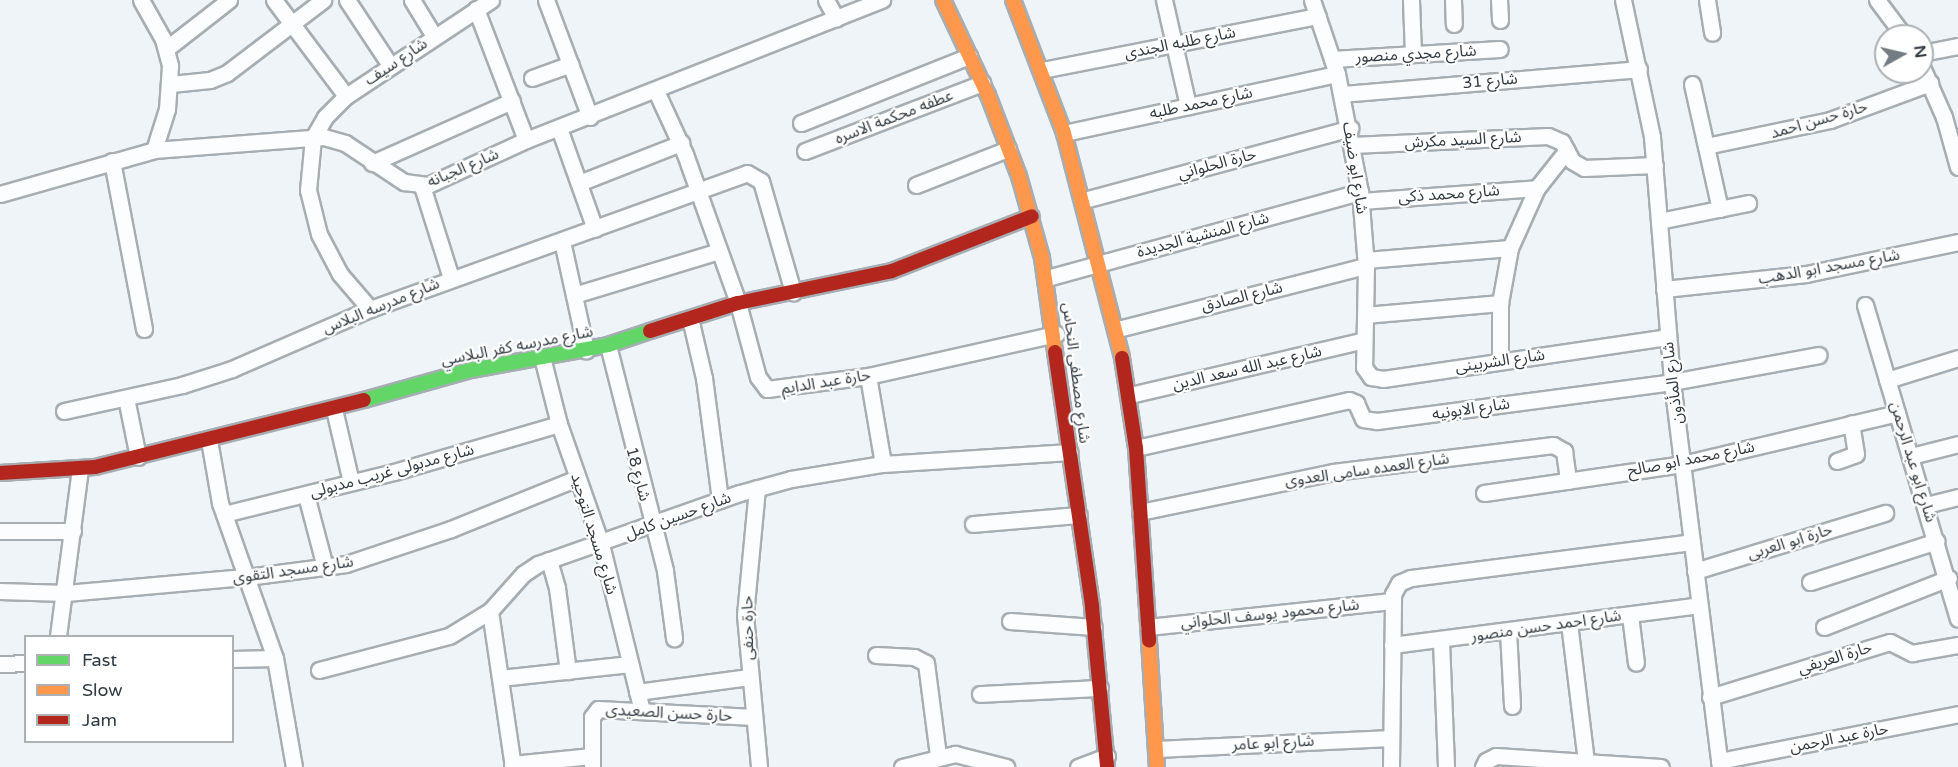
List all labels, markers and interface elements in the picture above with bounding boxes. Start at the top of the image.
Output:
street label: شارع طلبه الجندى [1123,23,1237,63]
north arrow [1874,24,1934,84]
street label: شارع سيف [361,34,431,90]
street label: شارع مجدي منصور [1355,41,1477,67]
text: N [1909,44,1931,60]
street label: شارع 31 [1462,69,1518,93]
street label: شارع محمد طلبه [1148,83,1254,123]
street label: عطفه محكمة الاسره [832,86,956,148]
street label: حارة حسن احمد [1768,97,1870,143]
street label: شارع ابو ضيف [1338,120,1372,216]
street label: شارع السيد مكرش [1404,127,1522,153]
street label: شارع الجبانه [424,144,502,192]
street label: حارة الحلواني [1176,144,1258,184]
street label: شارع محمد ذكى [1398,181,1500,207]
street label: شارع المنشية الجديدة [1135,208,1271,262]
street label: شارع مسجد ابو الدهب [1757,245,1901,289]
street label: شارع مدرسه البلاس [320,274,442,338]
street label: شارع الصادق [1199,278,1285,316]
street label: شارع مصطفى النحاس [1058,301,1094,445]
street label: شارع مدرسه كفر البلاسي [439,322,595,370]
street label: شارع عبد الله سعد الدين [1170,341,1324,395]
street label: شارع المأذون [1658,341,1688,425]
street label: شارع الشربينى [1454,345,1546,377]
street label: حارة عبد الدايم [780,365,872,399]
street label: شارع الابونيه [1431,394,1511,424]
street label: شارع ابو عبد الرحمن [1885,399,1941,525]
street label: شارع محمد ابو صالح [1626,437,1756,481]
street label: شارع مدبولى غريب مدبولى [308,440,476,502]
street label: شارع 18 [622,445,654,503]
street label: شارع العمده سامى العدوى [1284,449,1450,491]
street label: شارع مسجد التوحيد [566,471,622,597]
street label: شارع حسين كامل [622,488,734,544]
street label: حارة ابو العربى [1745,520,1835,564]
street label: شارع مسجد التقوى [231,552,355,588]
street label: شارع محمود يوسف الحلواني [1180,595,1360,633]
street label: حارة حنفى [738,596,758,660]
street label: شارع احمد حسن منصور [1469,606,1623,646]
legend [24,635,234,743]
street label: حارة العريفي [1796,638,1874,678]
text: Fast [82,649,117,671]
text: Slow [82,679,123,701]
street label: حارة حسن الصعيدى [605,700,733,726]
text: Jam [82,709,117,731]
street label: حارة عبد الرحمن [1788,719,1890,757]
street label: شارع ابو عامر [1231,731,1315,755]

